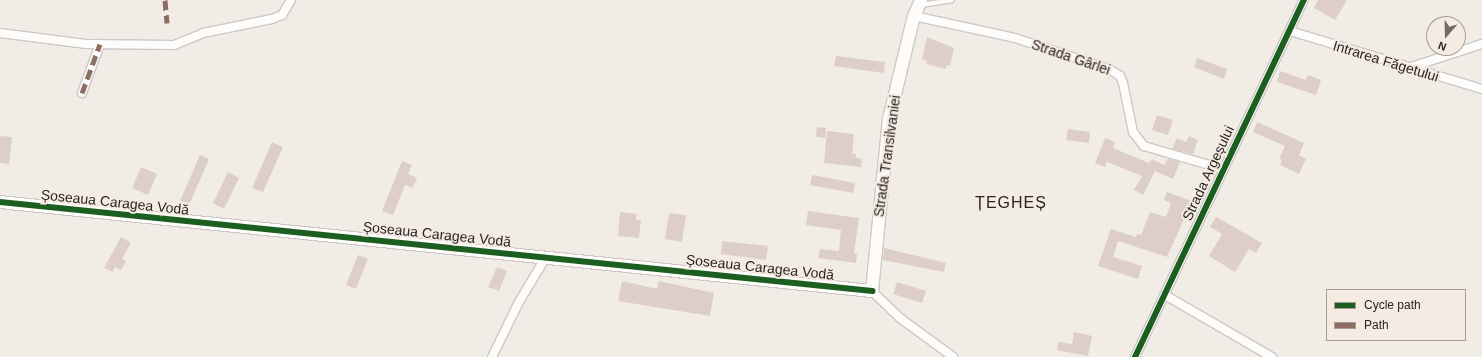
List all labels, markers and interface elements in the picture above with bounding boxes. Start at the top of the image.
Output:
north arrow [1426,16,1466,56]
street label: Strada Gârlei [1029,36,1113,78]
street label: Intrarea Făgetului [1331,37,1441,85]
text: N [1436,39,1448,53]
street label: Strada Transilvaniei [870,94,904,218]
street label: Strada Argeșului [1179,123,1237,223]
street label: Șoseaua Caragea Vodă [40,186,190,218]
district label: ȚEGHEȘ [975,193,1047,213]
street label: Șoseaua Caragea Vodă [362,218,512,250]
street label: Șoseaua Caragea Vodă [685,251,835,283]
legend [1326,289,1466,341]
text: Cycle path [1364,298,1421,312]
text: Path [1364,318,1389,332]

